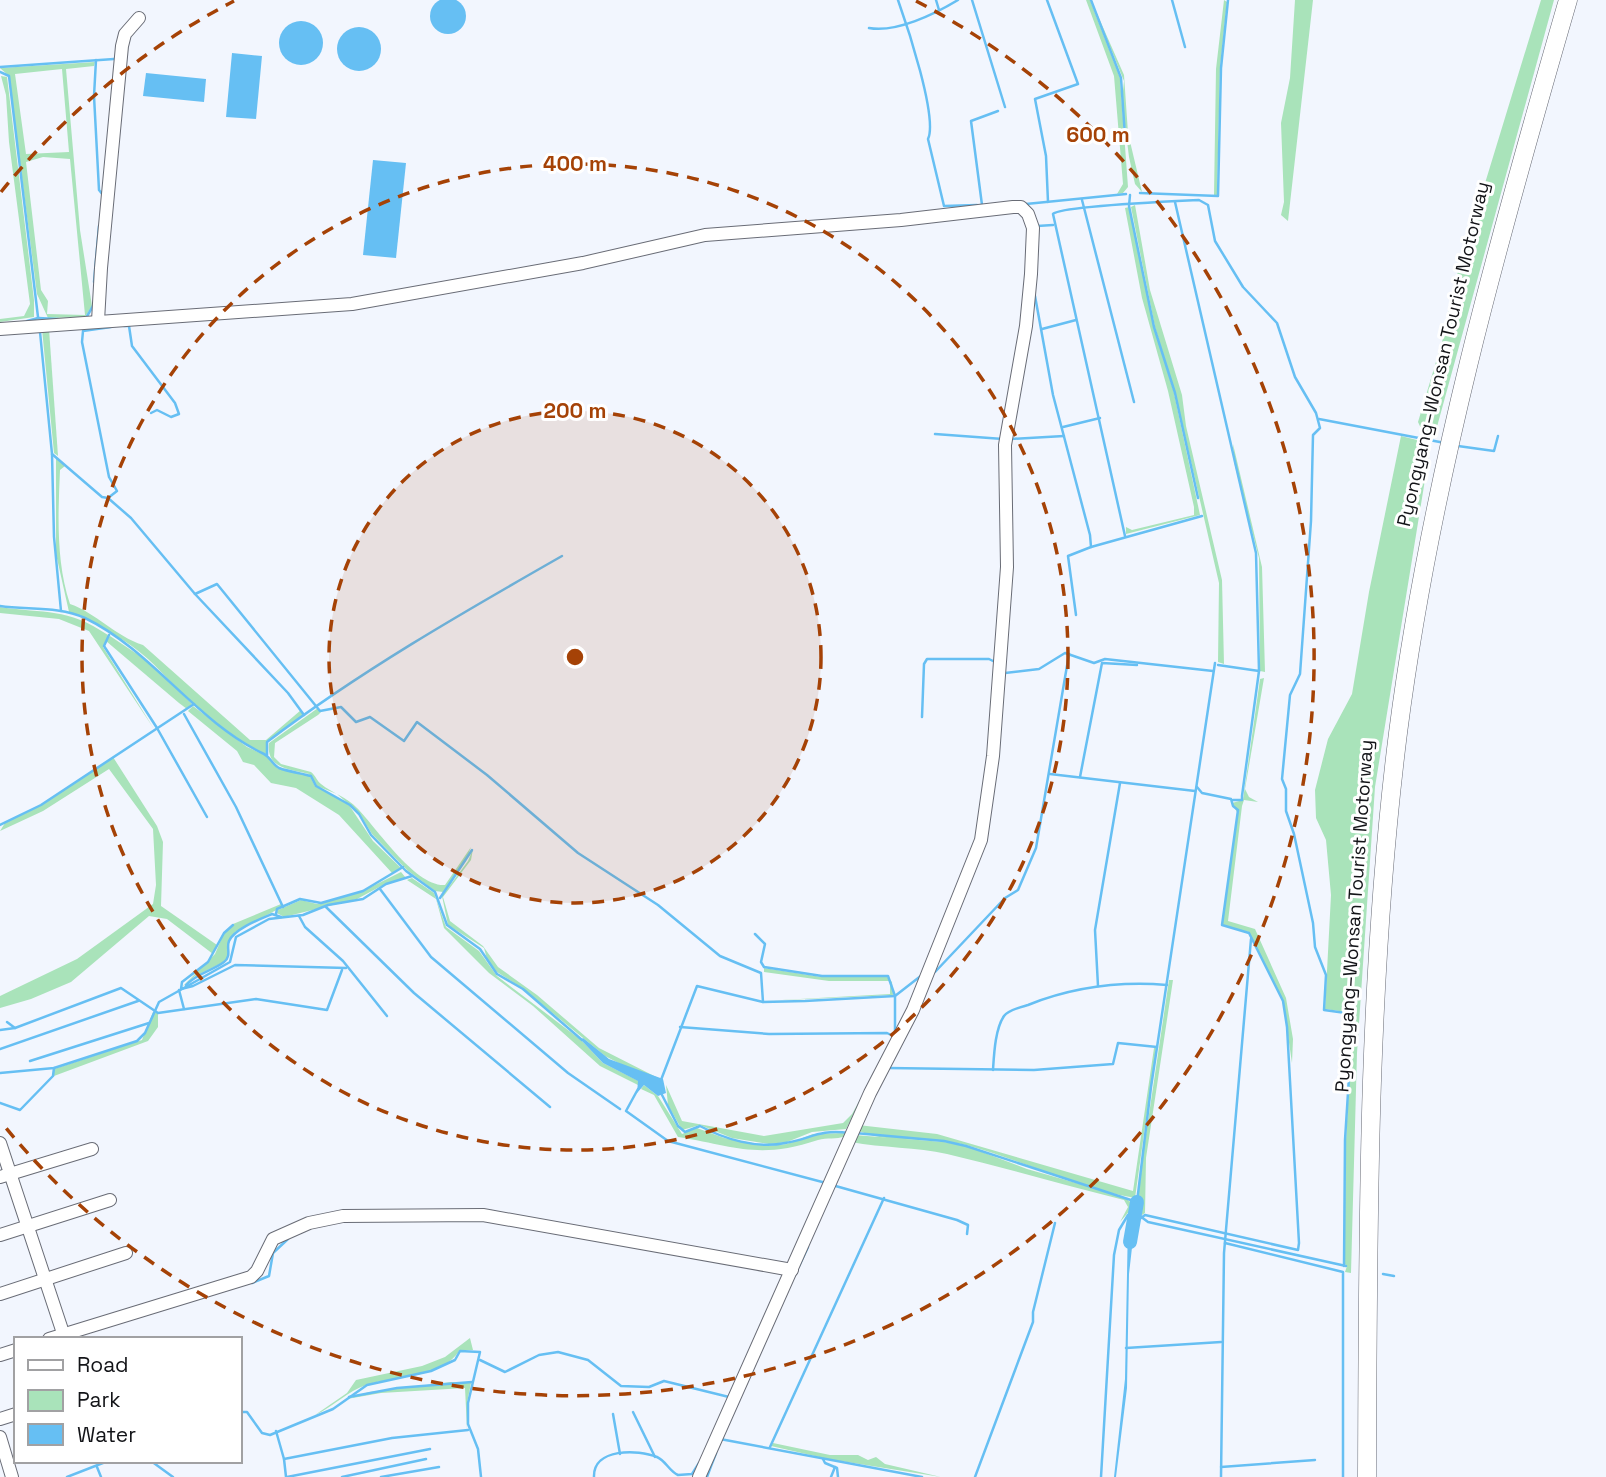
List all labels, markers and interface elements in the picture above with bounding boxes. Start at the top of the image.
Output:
text: 600 m [1066,121,1130,148]
text: 400 m [543,150,607,177]
street label: Pyongyang–Wonsan Tourist Motorway [1391,179,1495,529]
text: 200 m [544,397,606,424]
centre of rings [563,645,587,669]
street label: Pyongyang–Wonsan Tourist Motorway [1329,739,1379,1093]
legend [14,1337,242,1463]
text: Road [77,1351,129,1378]
text: Park [77,1386,121,1413]
text: Water [77,1421,136,1448]

